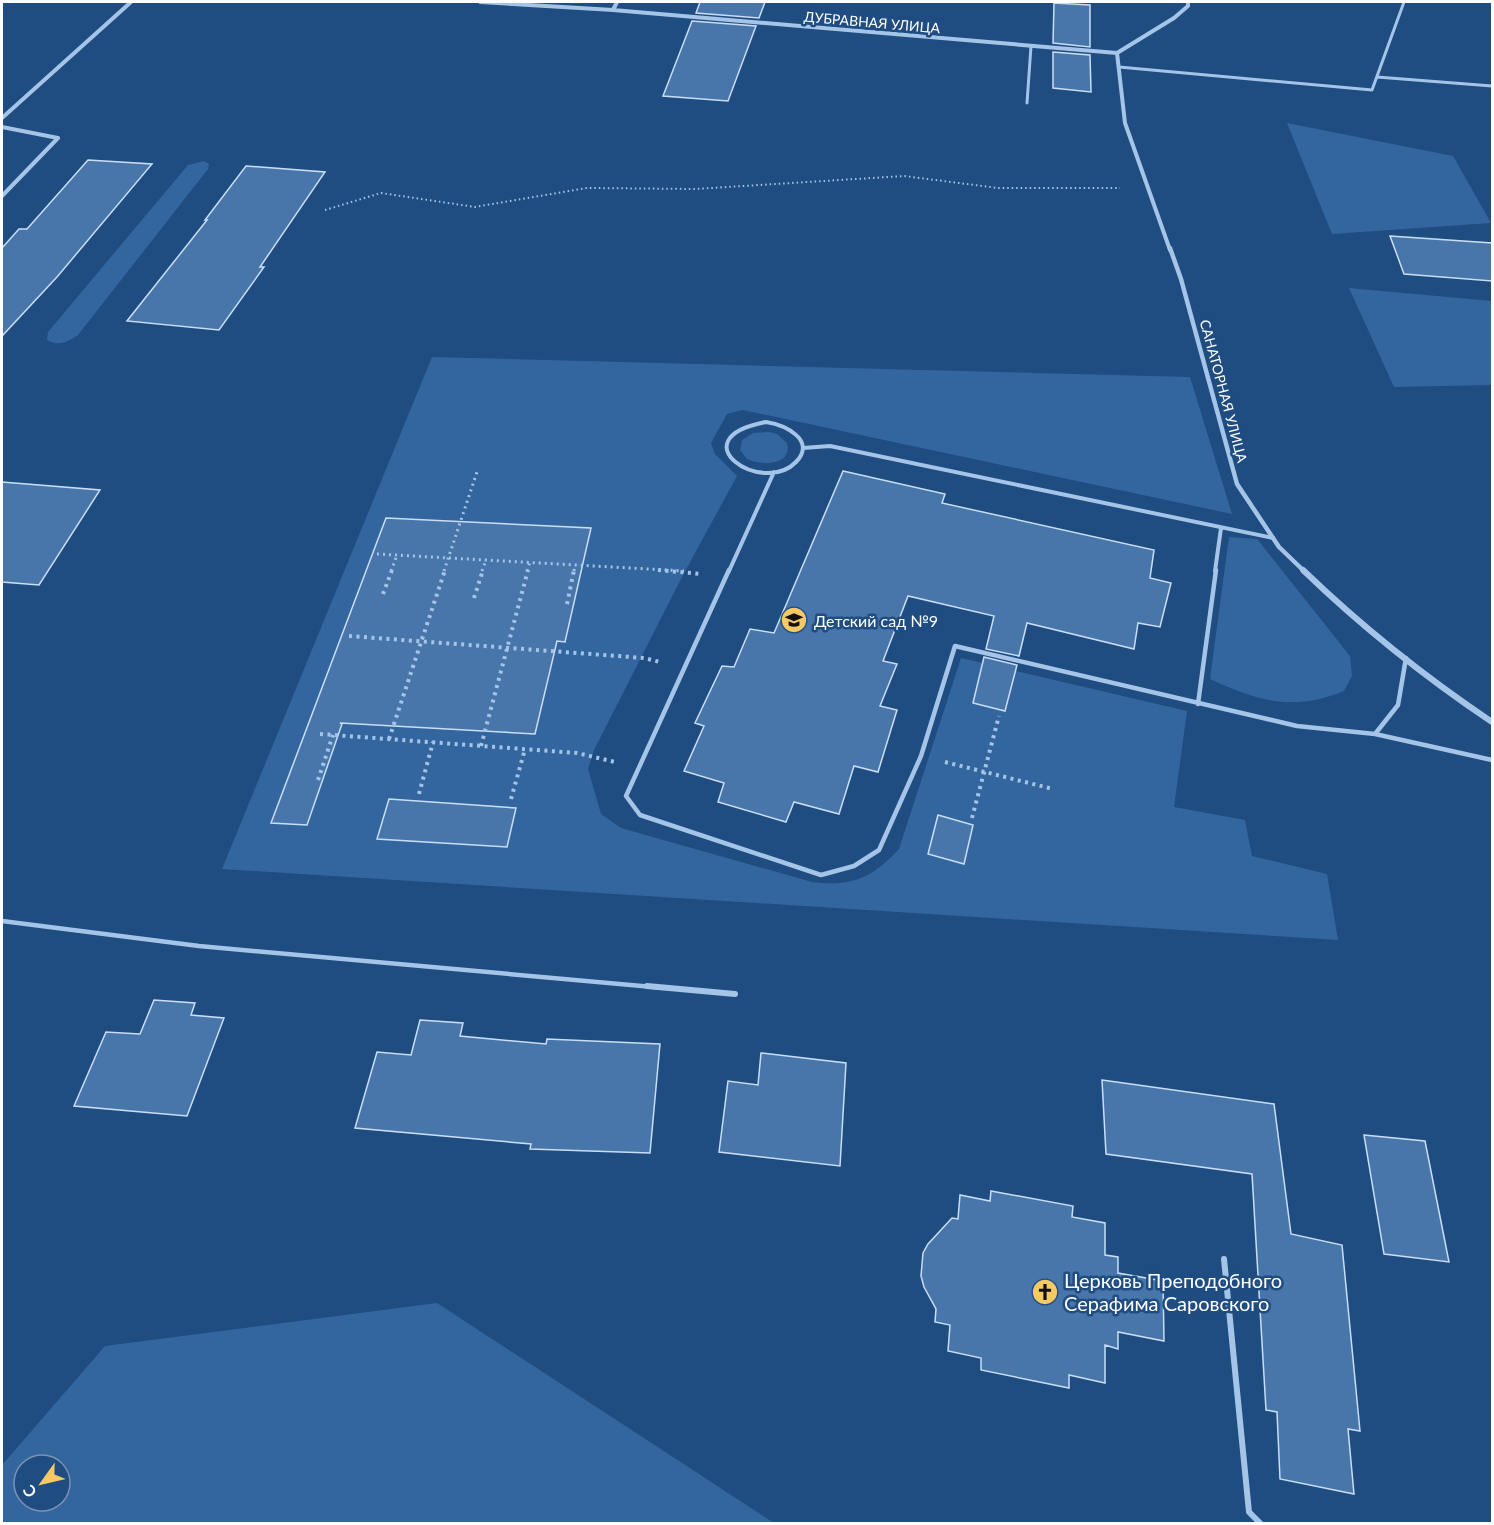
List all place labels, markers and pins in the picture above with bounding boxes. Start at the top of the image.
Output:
school or university icon: Детский сад №9 [779,605,809,635]
place label: Детский сад №9 [814,611,938,630]
place label: Церковь Преподобного Серафима Саровского [1064,1268,1282,1315]
church icon: Церковь Преподобного Серафима Саровского [1030,1277,1060,1307]

